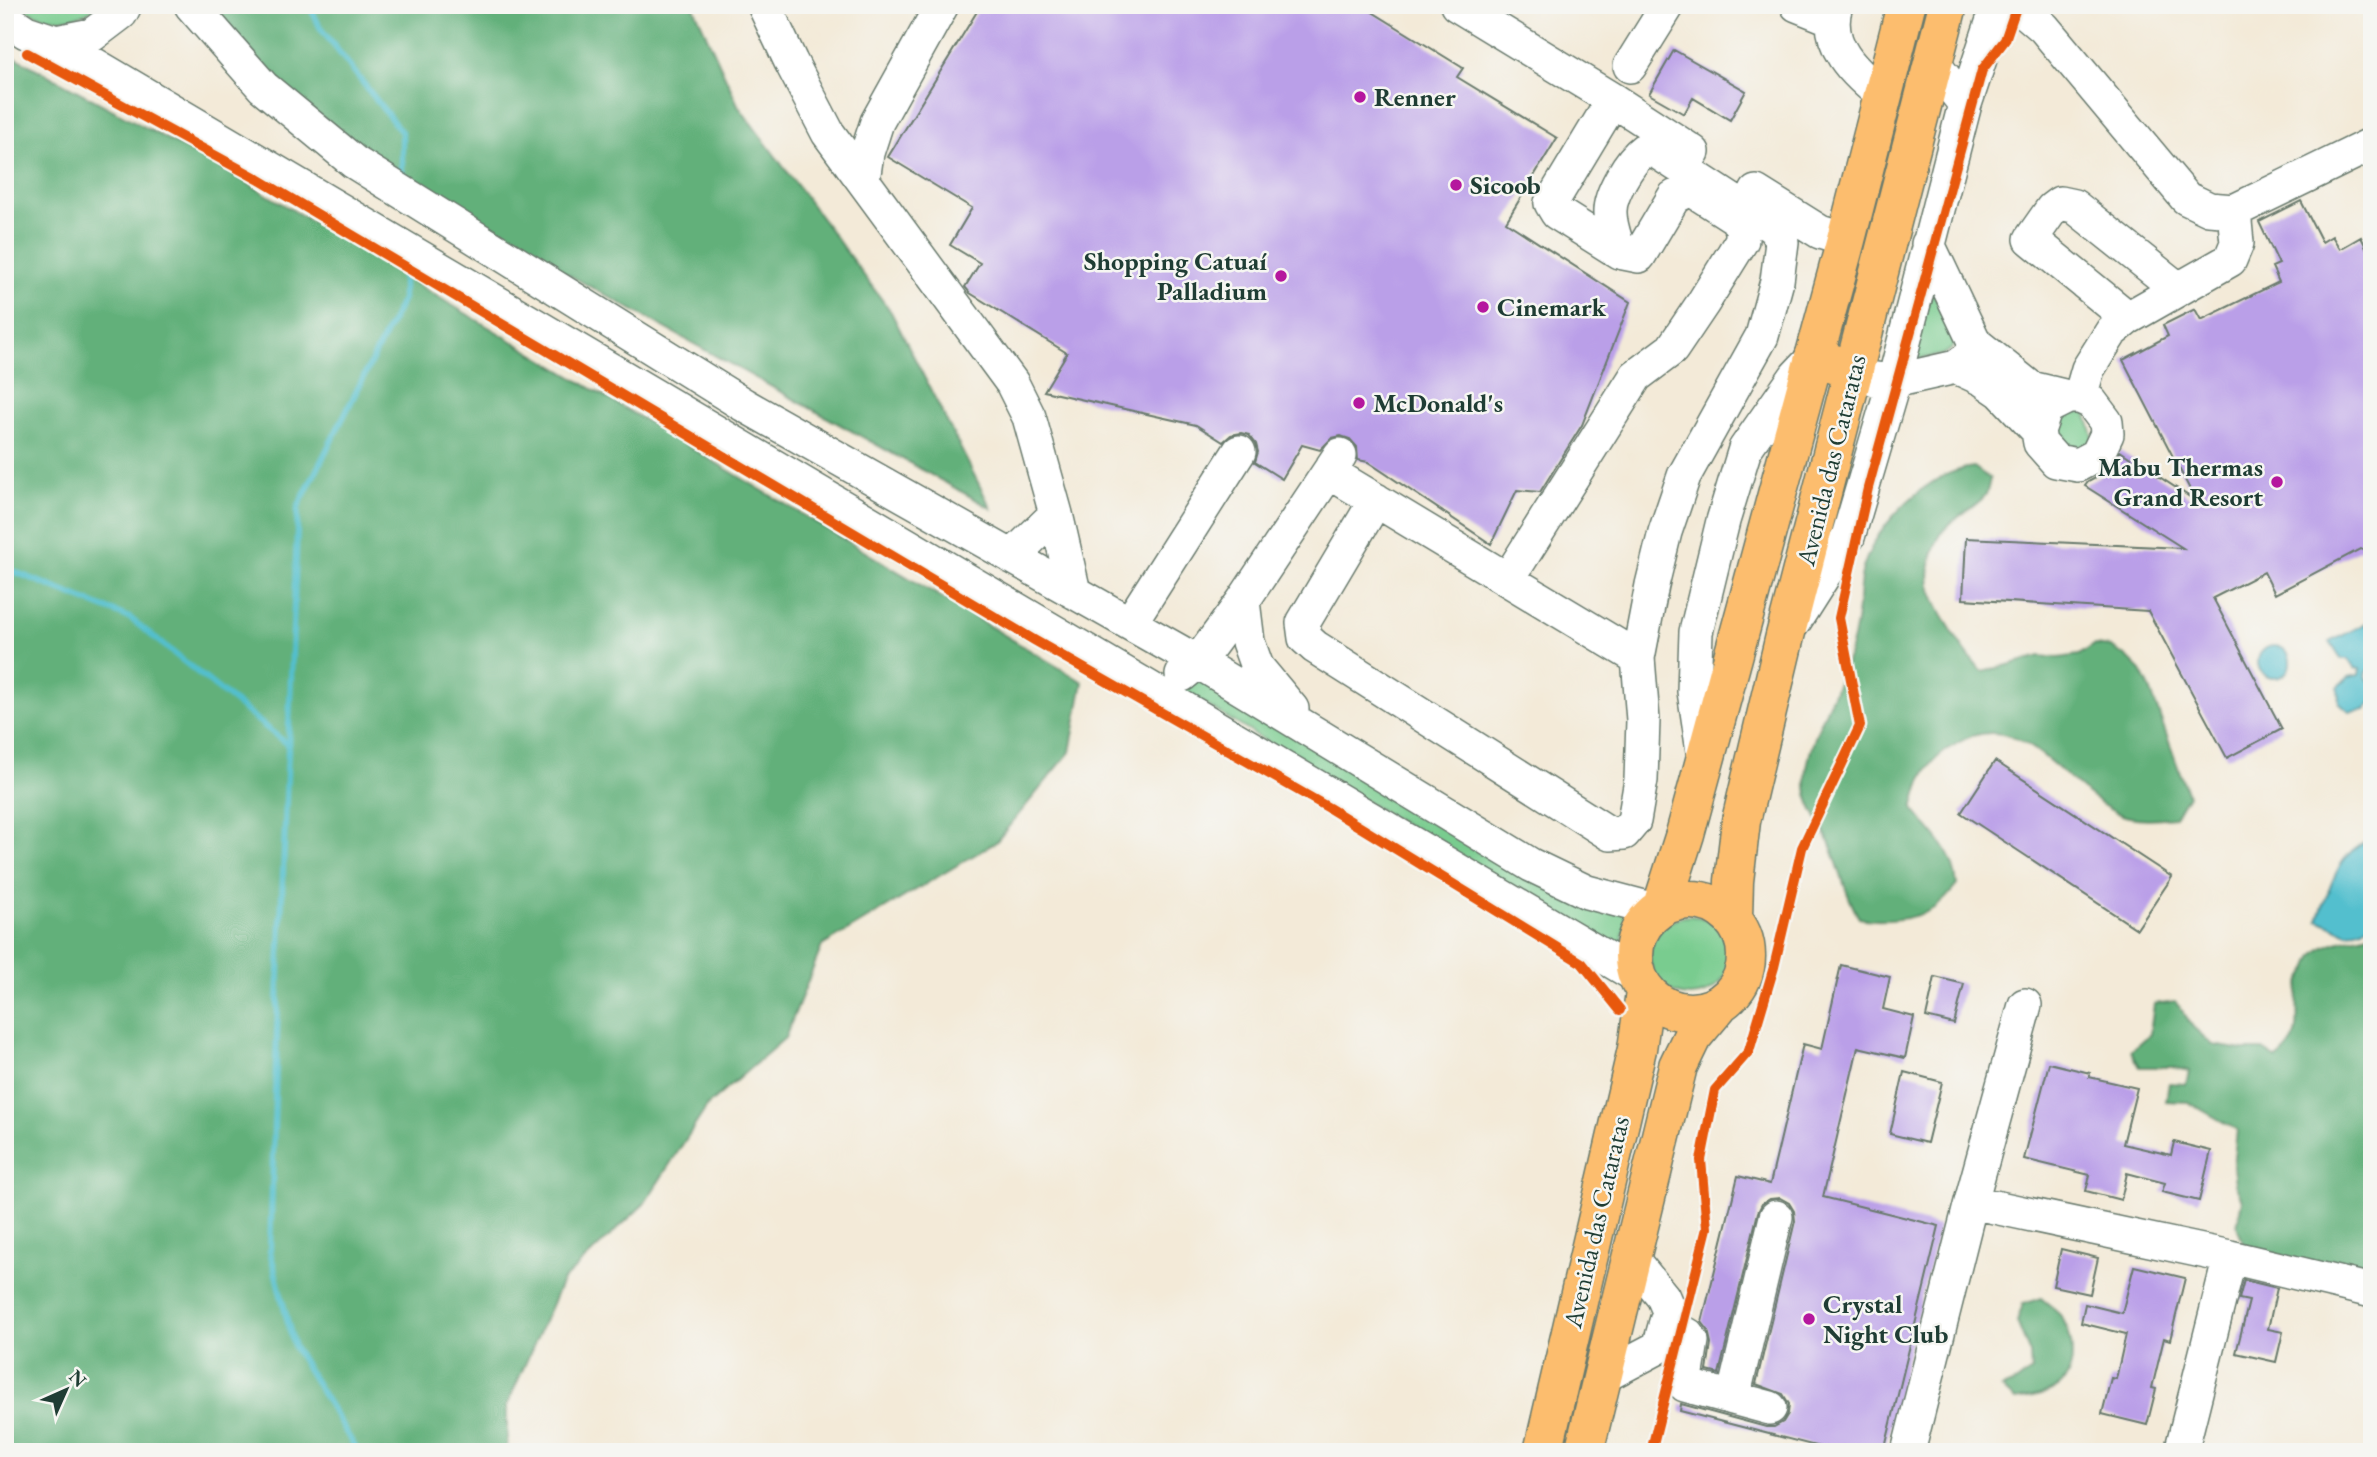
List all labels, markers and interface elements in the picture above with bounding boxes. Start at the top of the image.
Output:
place label: Renner [1374,80,1456,114]
marker: Renner [1352,89,1368,105]
place label: Sicoob [1470,168,1541,202]
marker: Sicoob [1448,177,1464,193]
place label: Shopping Catuaí Palladium [1084,244,1267,308]
marker: Shopping Catuaí Palladium [1273,268,1289,284]
place label: Cinemark [1497,290,1607,324]
marker: Cinemark [1475,299,1491,315]
street label: Avenida das Cataratas [1788,351,1874,570]
place label: McDonald's [1373,386,1503,420]
marker: McDonald's [1351,395,1367,411]
place label: Mabu Thermas Grand Resort [2098,450,2263,514]
marker: Mabu Thermas Grand Resort [2269,474,2285,490]
street label: Avenida das Cataratas [1555,1113,1637,1332]
place label: Crystal Night Club [1823,1287,1948,1351]
marker: Crystal Night Club [1801,1311,1817,1327]
north arrow [32,1356,102,1426]
text: N [63,1364,92,1393]

